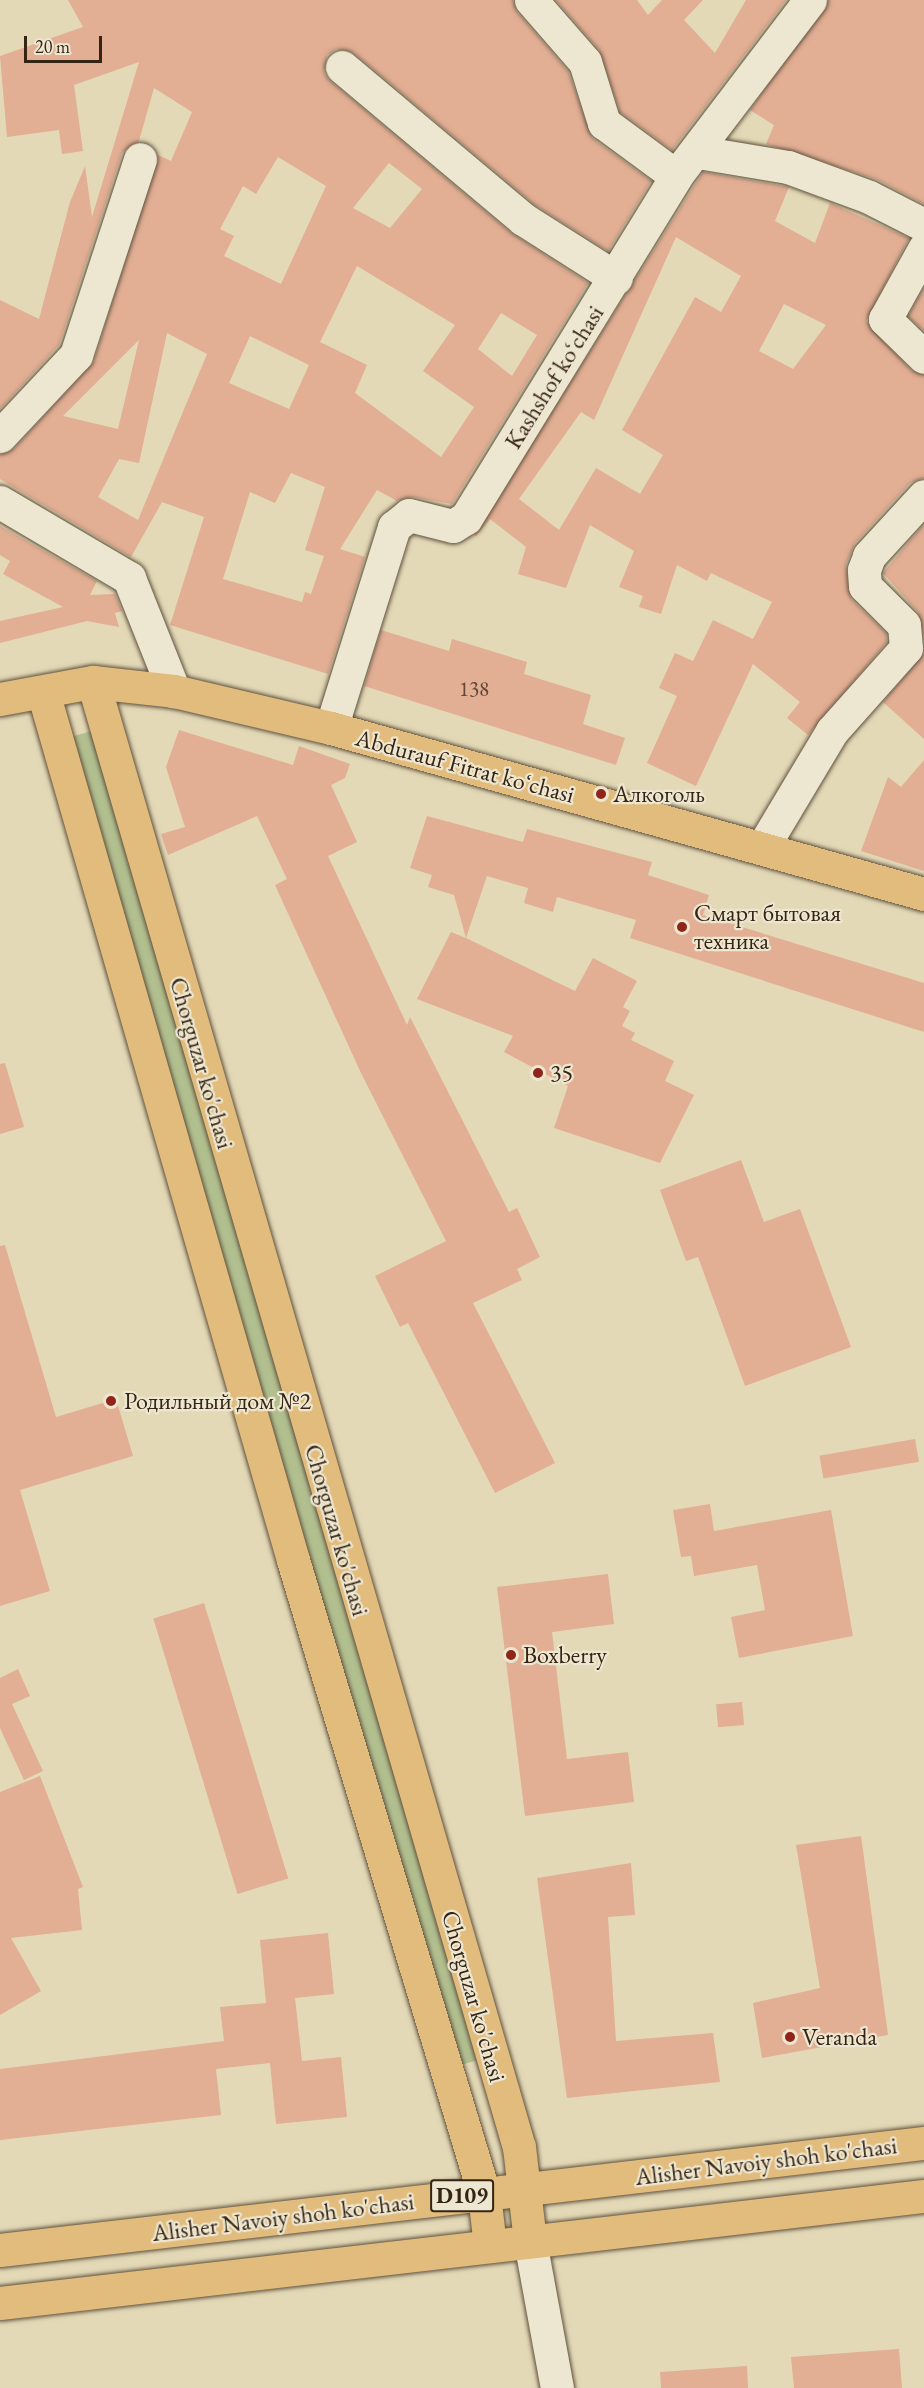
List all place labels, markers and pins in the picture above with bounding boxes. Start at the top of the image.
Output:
place label: Алкоголь [613,780,705,808]
marker: Алкоголь [594,787,608,801]
place label: Смарт бытовая техника [694,899,841,955]
marker: Смарт бытовая техника [675,920,689,934]
place label: 35 [550,1059,573,1087]
marker: 35 [531,1066,545,1080]
place label: Родильный дом №2 [124,1387,311,1415]
marker: Родильный дом №2 [102,1392,120,1410]
place label: Boxberry [523,1641,607,1669]
marker: Boxberry [504,1648,518,1662]
place label: Veranda [802,2023,877,2051]
marker: Veranda [783,2030,797,2044]

